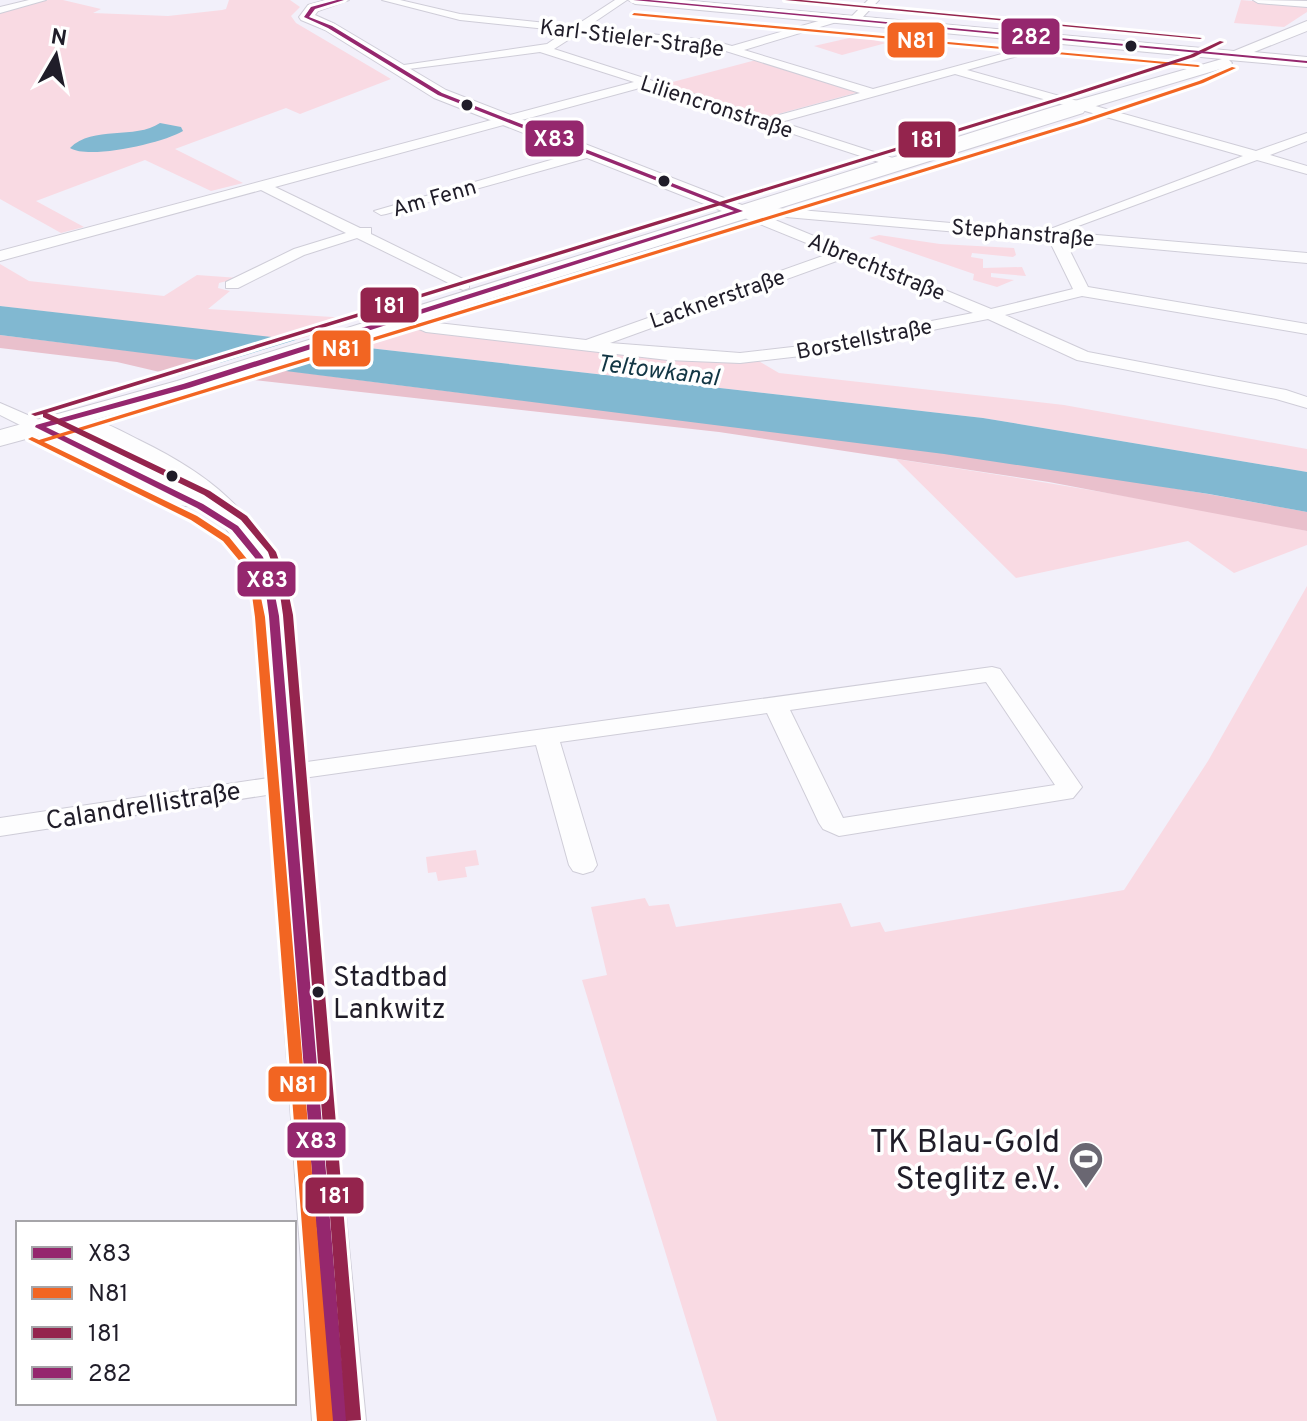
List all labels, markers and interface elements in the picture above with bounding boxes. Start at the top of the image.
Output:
street label: Karl-Stieler-Straße [538,15,725,64]
north arrow [16,16,96,96]
line badge: 282 [1000,17,1061,56]
line badge: N81 [886,21,946,59]
text: N [49,24,69,53]
text: 282 [1011,25,1051,52]
text: N81 [897,29,935,56]
unlabelled marker [1123,38,1139,54]
street label: Liliencronstraße [637,71,796,146]
unlabelled marker [459,97,475,113]
line badge: X83 [524,119,585,158]
line badge: 181 [897,120,957,159]
text: X83 [533,127,575,154]
text: 181 [911,128,943,155]
unlabelled marker [656,173,672,189]
street label: Am Fenn [389,175,480,224]
street label: Stephanstraße [950,215,1095,254]
street label: Albrechtstraße [804,229,949,308]
street label: Lacknerstraße [647,265,789,336]
line badge: 181 [359,286,420,324]
text: 181 [374,294,406,321]
street label: Borstellstraße [794,314,935,367]
line badge: N81 [311,329,372,368]
text: N81 [322,337,360,364]
water label: Teltowkanal [595,350,722,395]
unlabelled marker [164,468,180,484]
line badge: X83 [236,560,297,598]
text: X83 [246,568,288,595]
street label: Calandrellistraße [44,776,243,839]
place label: Stadtbad Lankwitz [333,961,448,1029]
marker: Stadtbad Lankwitz [310,984,326,1000]
line badge: N81 [267,1065,328,1103]
text: N81 [279,1073,317,1100]
line badge: X83 [286,1121,347,1159]
place label: TK Blau-Gold Steglitz e.V. [870,1124,1060,1201]
text: X83 [295,1129,337,1156]
sports icon: TK Blau-Gold Steglitz e.V. [1067,1140,1105,1190]
line badge: 181 [304,1176,365,1215]
text: 181 [319,1184,351,1211]
legend [16,1221,296,1405]
text: X83 [88,1240,131,1270]
text: N81 [88,1280,129,1310]
text: 181 [88,1320,121,1350]
text: 282 [88,1360,132,1390]

